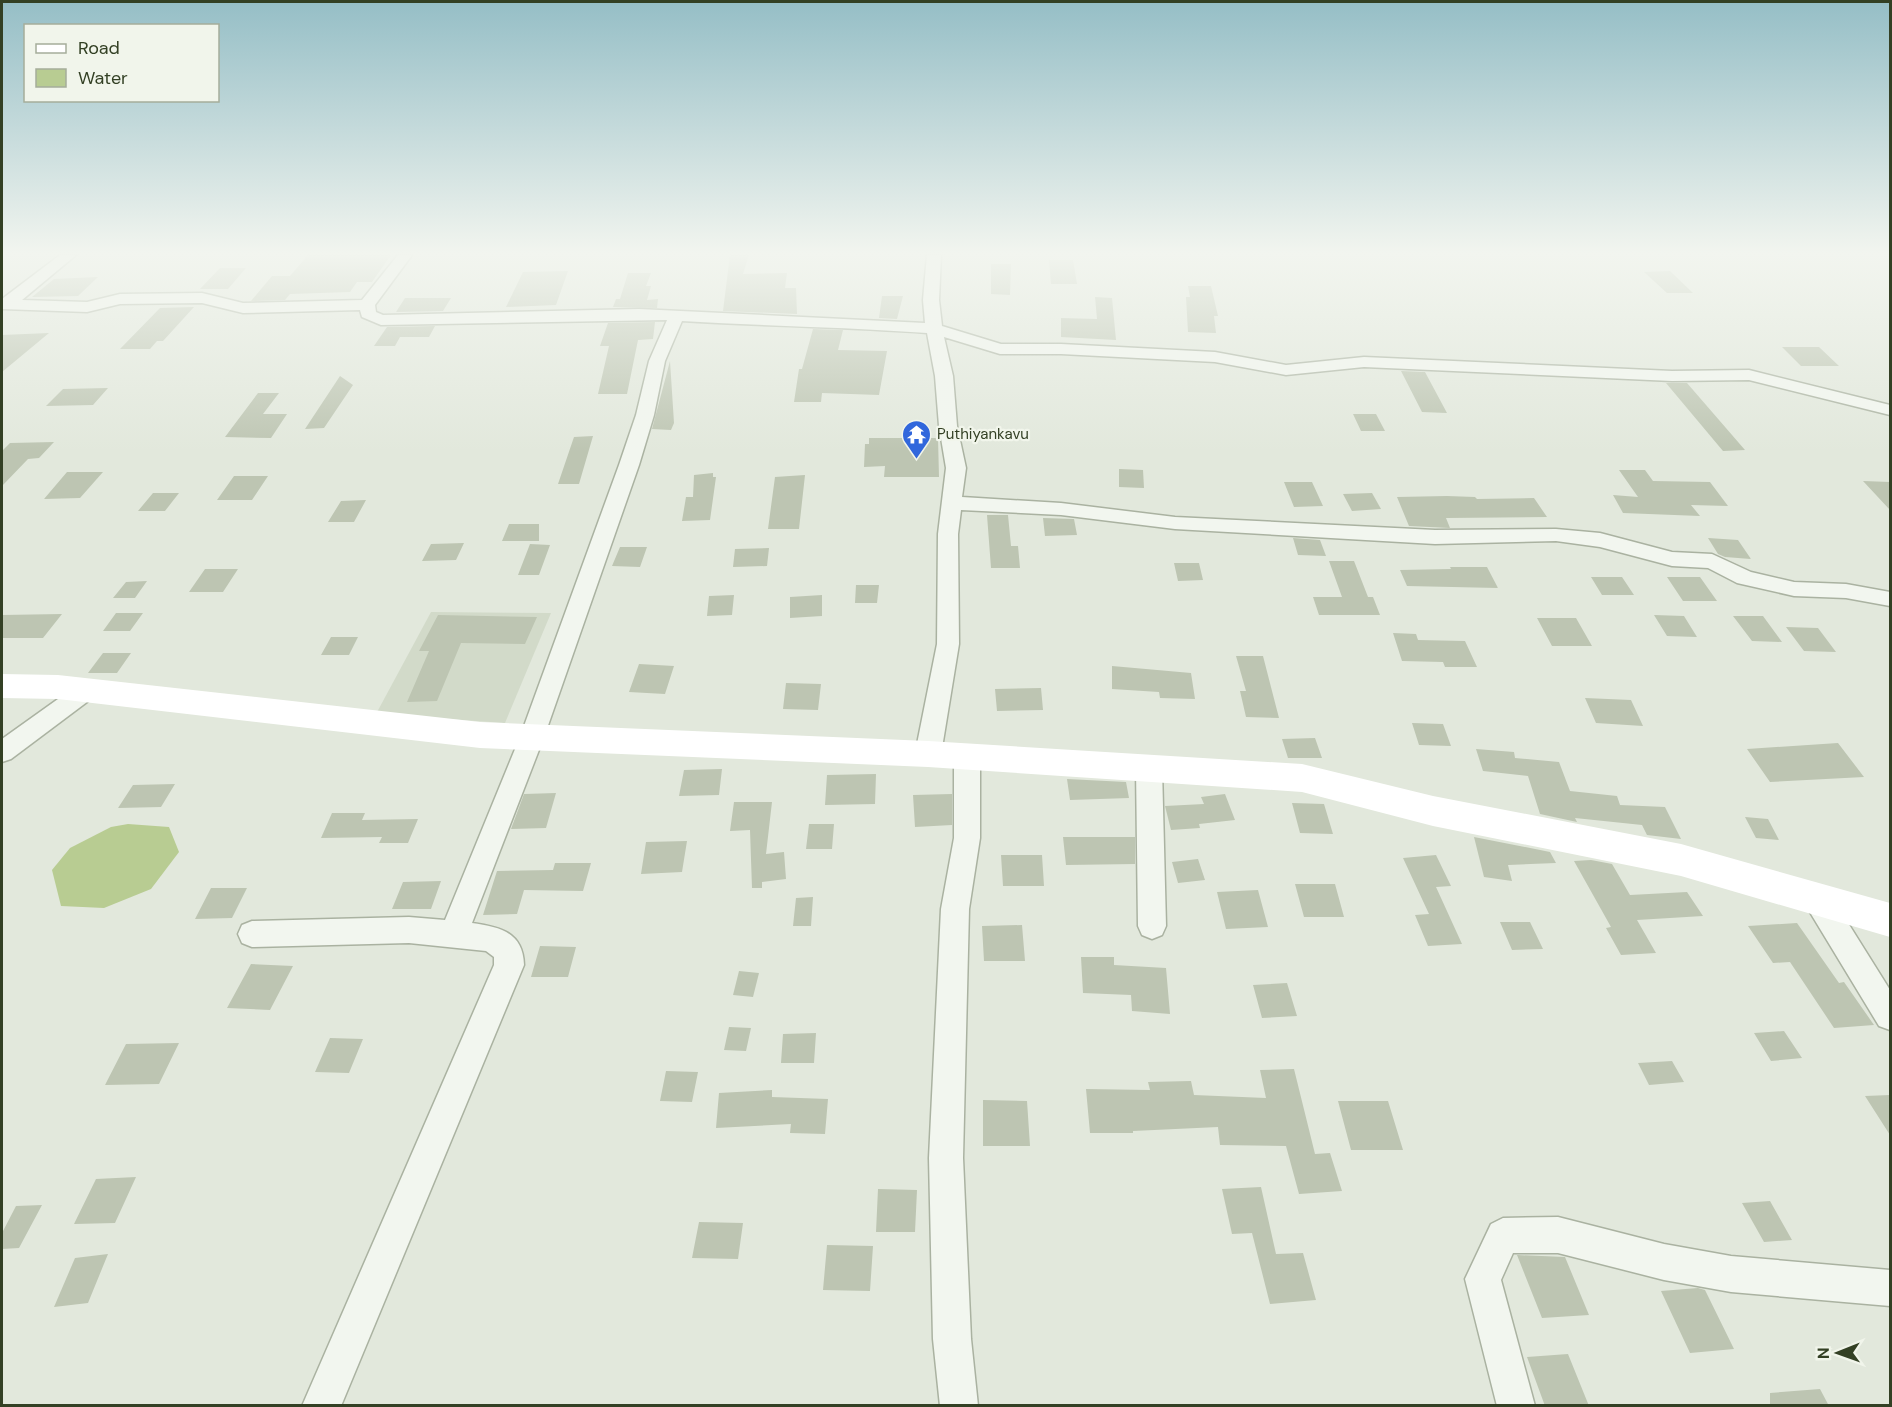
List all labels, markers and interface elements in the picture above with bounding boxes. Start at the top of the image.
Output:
legend [24,24,219,102]
text: Road [78,36,120,60]
text: Water [78,66,128,90]
temple icon: Puthiyankavu [900,418,932,460]
place label: Puthiyankavu [937,424,1029,444]
north arrow [1808,1323,1868,1383]
text: N [1813,1347,1834,1359]

